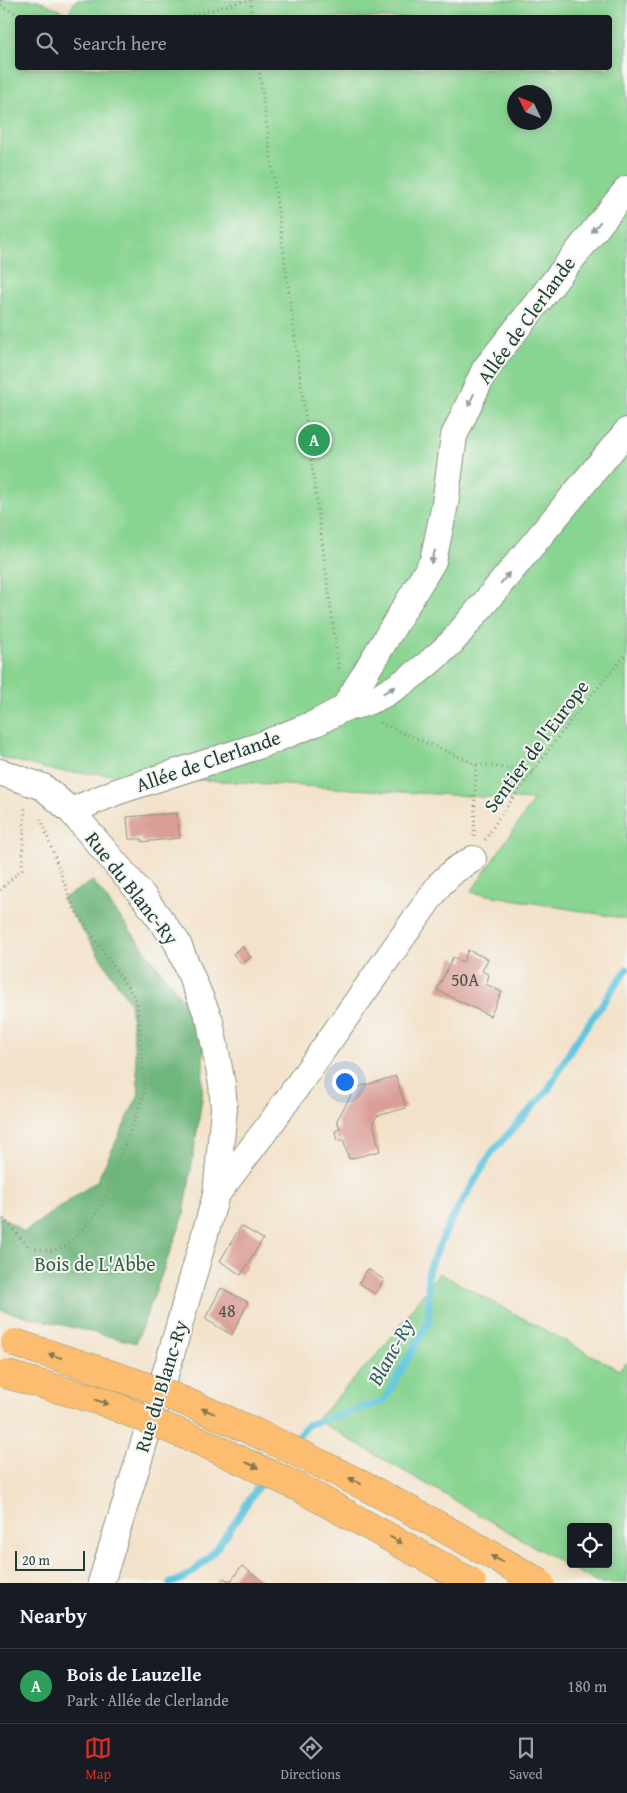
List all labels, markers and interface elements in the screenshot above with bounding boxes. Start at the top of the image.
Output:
search box [15,15,612,70]
icon: search [33,29,61,57]
text: Search here [73,29,167,57]
north arrow [507,85,552,130]
one-way arrow [591,220,602,233]
street label: Allée de Clerlande [469,250,582,389]
one-way arrow [466,393,474,407]
pin: A [298,421,330,459]
one-way arrow [429,550,437,565]
one-way arrow [500,572,511,585]
street label: Sentier de l'Europe [476,673,595,818]
one-way arrow [382,685,395,694]
street label: Allée de Clerlande [132,722,284,799]
street label: Rue du Blanc-Ry [79,825,186,951]
house number: 50A [451,966,479,993]
your location [332,1069,358,1095]
park label: Bois de L'Abbe [34,1249,156,1278]
house number: 48 [218,1297,236,1324]
water label: Blanc-Ry [359,1312,422,1392]
street label: Rue du Blanc-Ry [127,1316,194,1456]
one-way arrow [48,1352,63,1359]
one-way arrow [95,1398,110,1406]
one-way arrow [200,1407,215,1415]
one-way arrow [245,1461,259,1469]
one-way arrow [347,1477,362,1485]
map controls [567,1523,612,1568]
button: locate [567,1523,612,1568]
one-way arrow [389,1535,403,1544]
scale bar [15,1548,85,1571]
text: 20 m [22,1550,50,1570]
one-way arrow [491,1554,504,1563]
text: Nearby [20,1600,87,1631]
text: Bois de Lauzelle [67,1660,202,1688]
text: A [31,1674,41,1698]
text: 180 m [567,1674,607,1698]
text: Park · Allée de Clerlande [67,1688,229,1712]
tab: Map [84,1734,112,1784]
tab: Directions [280,1734,341,1784]
tab: Saved [509,1734,543,1784]

